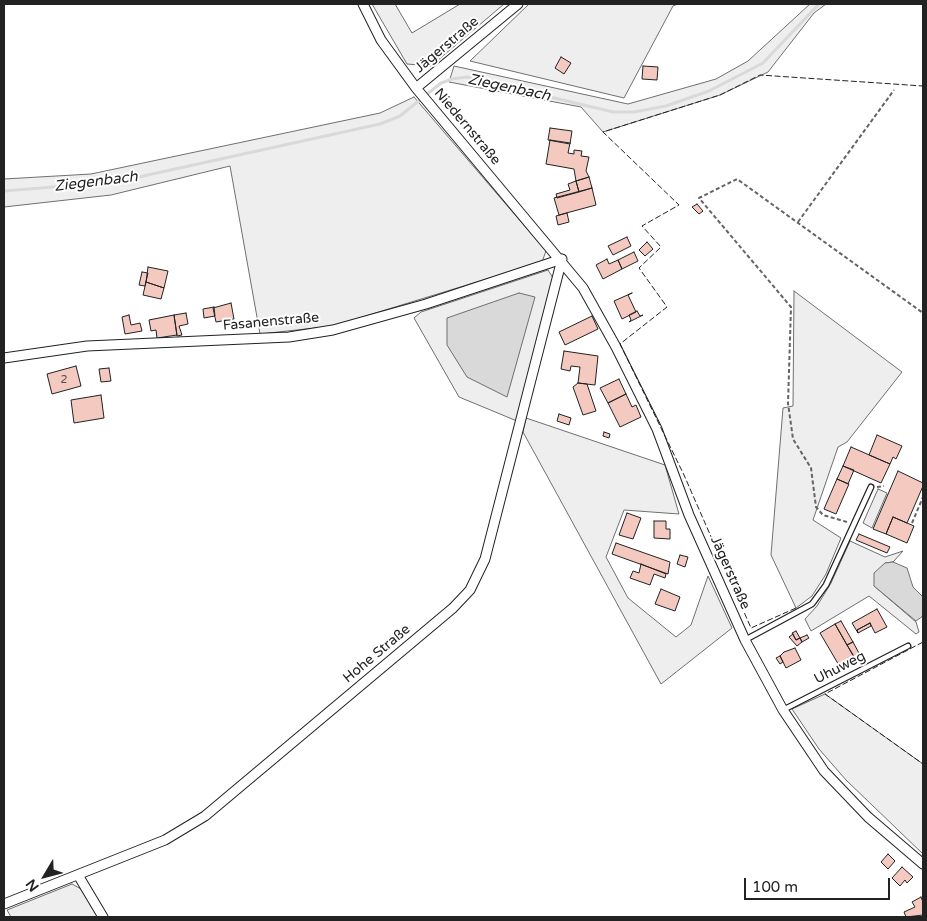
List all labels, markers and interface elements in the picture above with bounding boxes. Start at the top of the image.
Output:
street label: Jägerstraße [412,13,482,77]
water label: Ziegenbach [466,70,552,106]
street label: Niedernstraße [430,85,504,169]
water label: Ziegenbach [53,168,139,196]
street label: Fasanenstraße [222,309,320,335]
house number: 2 [61,373,67,387]
street label: Jägerstraße [706,534,754,612]
street label: Hohe Straße [340,621,414,687]
street label: Uhuweg [812,648,868,688]
north arrow [20,851,70,901]
scale bar [747,868,893,900]
text: N [22,876,43,895]
text: 100 m [752,878,798,896]

